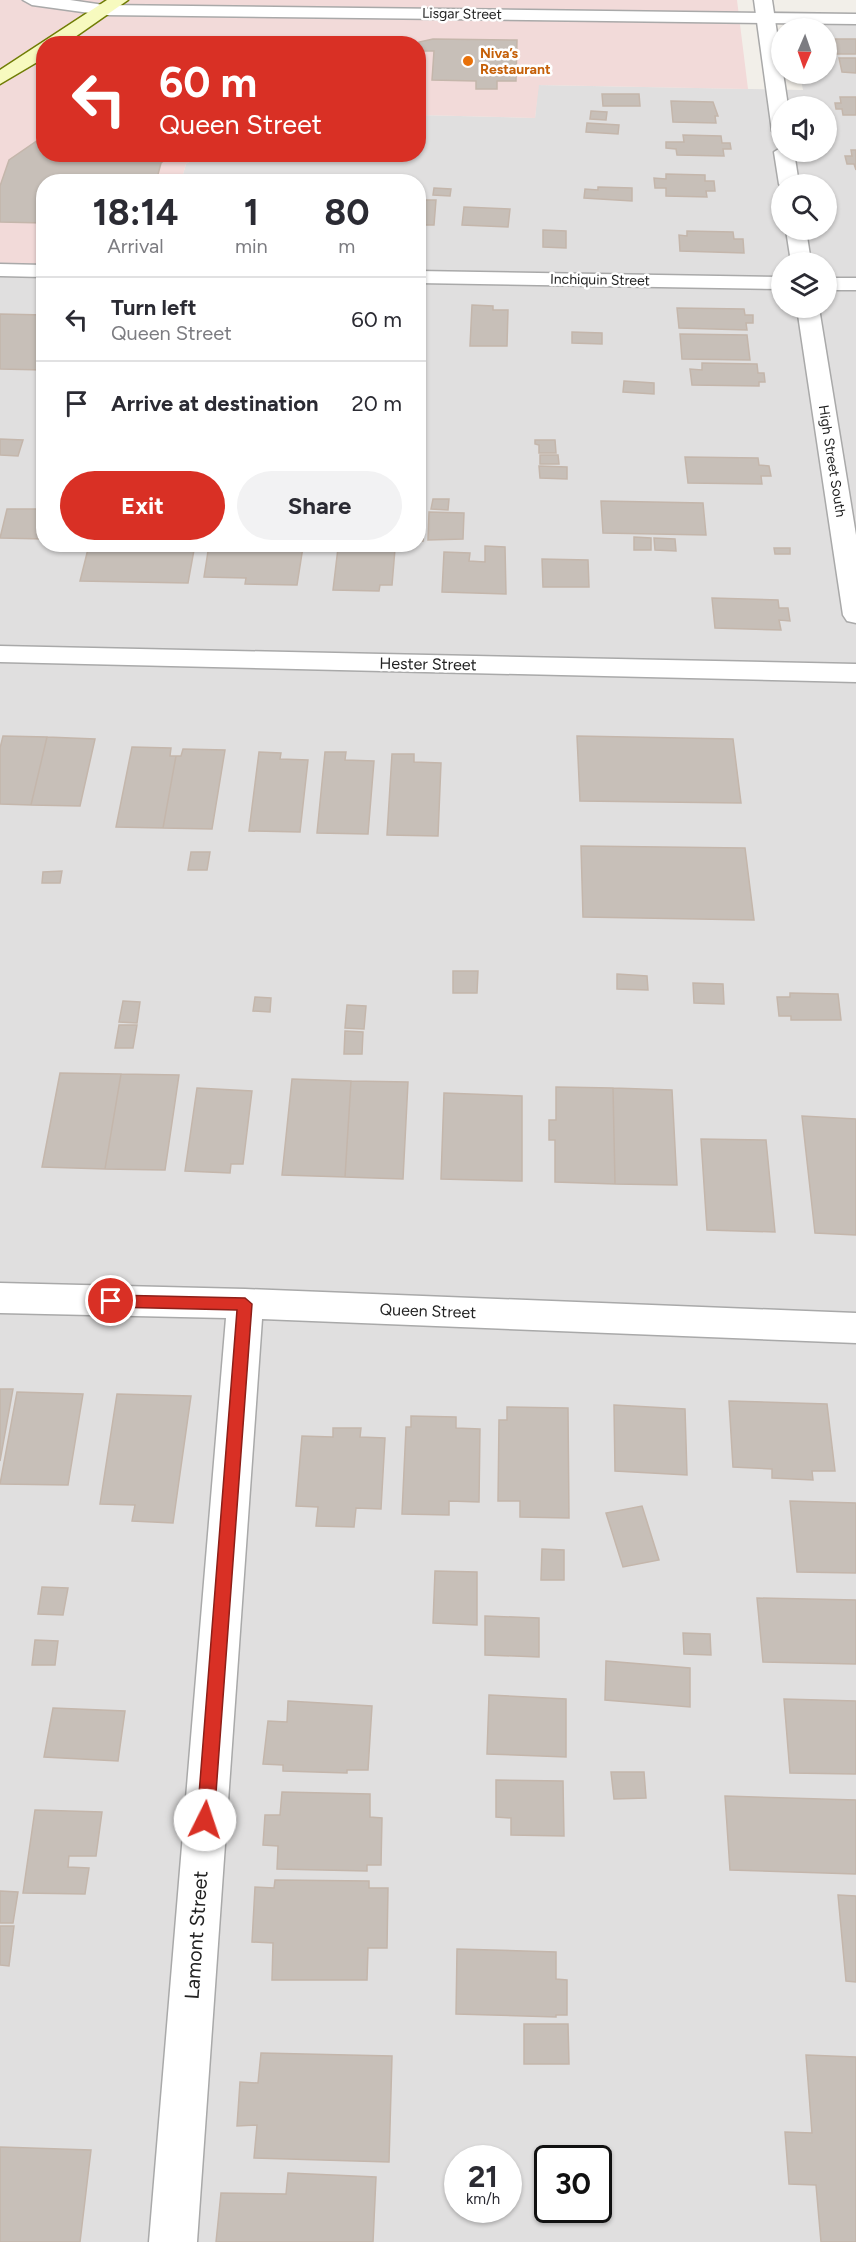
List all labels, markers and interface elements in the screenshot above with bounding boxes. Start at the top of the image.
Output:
street label: Lisgar Street [422,5,502,23]
north arrow [771,18,837,84]
map controls [771,18,837,318]
place label: Niva’s Restaurant [480,45,551,78]
marker: Niva’s Restaurant [461,54,475,68]
text: 60 m [159,57,257,108]
icon: left [60,60,138,138]
button: sound [771,96,837,162]
text: Queen Street [159,108,322,141]
button: search [771,174,837,240]
text: 18:14 [92,191,178,234]
text: 1 [244,191,259,234]
text: 80 [324,191,370,234]
text: Arrival [107,234,164,258]
text: min [235,234,268,258]
text: m [338,234,355,258]
button: layers [771,252,837,318]
street label: Inchiquin Street [550,271,650,289]
text: Turn left [111,294,197,321]
icon: left [60,303,93,336]
text: 60 m [351,306,402,333]
text: Queen Street [111,321,232,345]
icon: arrive [60,387,93,420]
text: Arrive at destination [111,390,319,417]
text: 20 m [351,390,402,417]
street label: High Street South [815,404,849,519]
button: Exit [60,471,225,540]
button: Share [237,471,402,540]
street label: Hester Street [379,654,477,674]
pin [85,1275,136,1326]
icon: arrive [94,1284,127,1317]
street label: Queen Street [379,1300,477,1322]
position arrow [173,1788,237,1852]
street label: Lamont Street [180,1870,212,2000]
speed limit sign: 30 [534,2145,612,2223]
text: 21 [468,2158,498,2195]
text: km/h [466,2190,500,2208]

